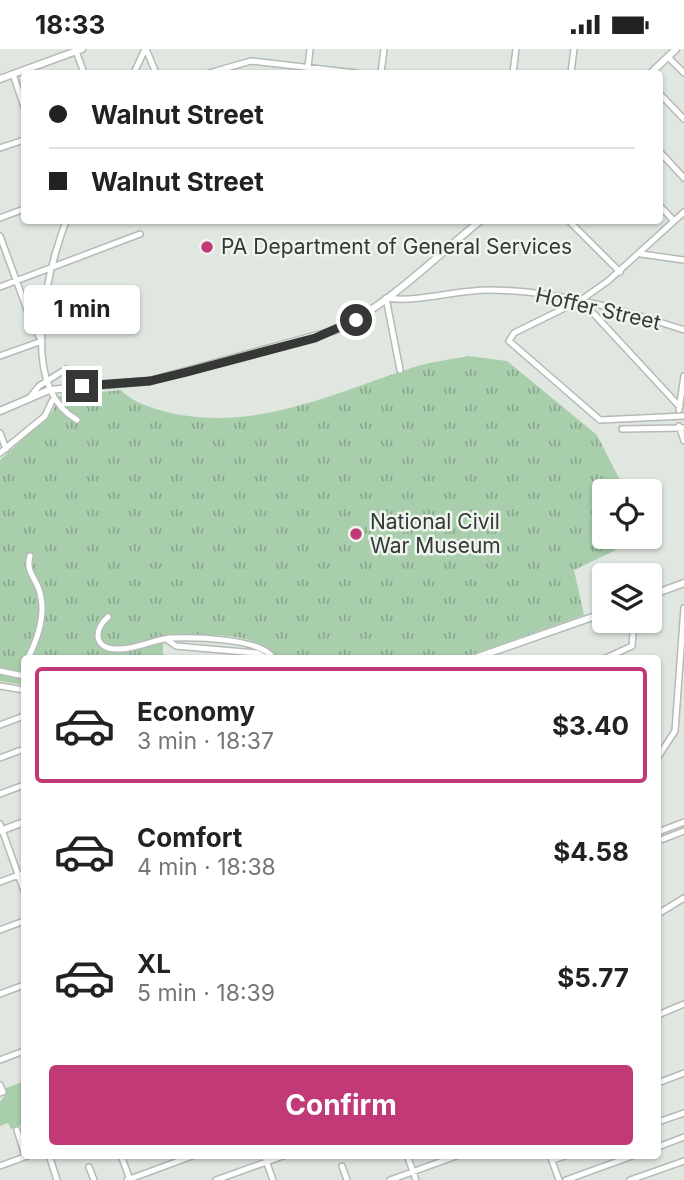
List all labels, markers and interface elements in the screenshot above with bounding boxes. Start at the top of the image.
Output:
text: 18:33 [35,9,105,40]
text: Walnut Street [91,99,264,130]
text: Walnut Street [91,166,264,197]
place label: PA Department of General Services [221,234,572,259]
marker: PA Department of General Services [199,239,215,255]
street label: Hoffer Street [533,282,663,335]
callout: 1 min [24,285,140,333]
text: 1 min [54,295,110,323]
route start [340,304,372,336]
route end [66,370,98,402]
map controls [592,479,662,633]
button: locate [592,479,662,549]
place label: National Civil War Museum [370,509,501,558]
marker: National Civil War Museum [348,526,364,542]
button: layers [592,563,662,633]
icon: car [53,694,116,757]
text: Economy [137,696,255,727]
text: $3.40 [552,710,629,741]
text: 3 min · 18:37 [137,727,274,755]
icon: car [53,820,116,883]
text: Comfort [137,822,242,853]
text: $4.58 [553,836,629,867]
text: 4 min · 18:38 [137,853,276,881]
icon: car [53,946,116,1009]
text: XL [137,948,171,979]
text: $5.77 [557,962,629,993]
text: 5 min · 18:39 [137,979,275,1007]
button: Confirm [49,1065,633,1145]

